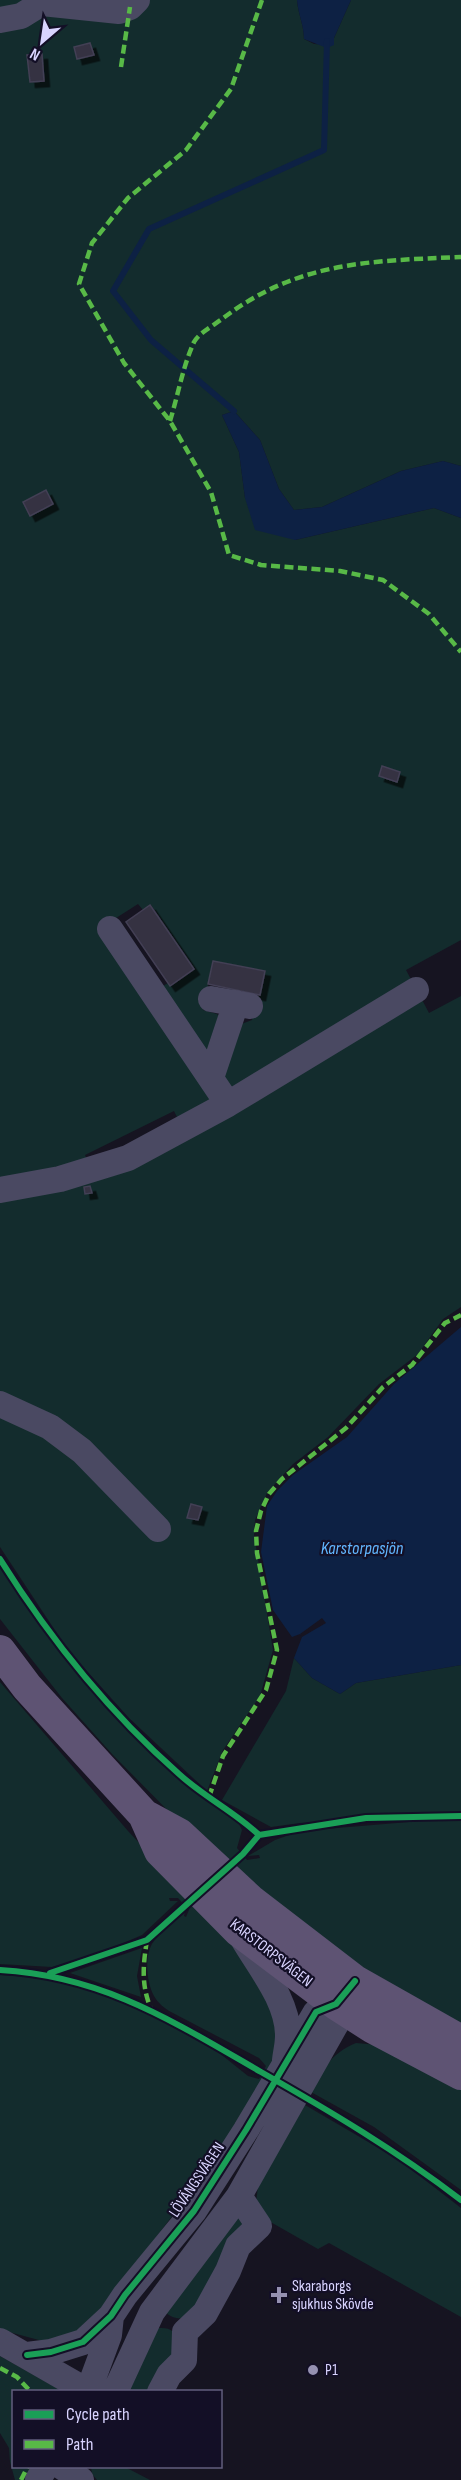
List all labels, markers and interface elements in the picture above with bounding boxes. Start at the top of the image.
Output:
north arrow [12,12,72,72]
text: N [27,43,44,64]
water label: Karstorpasjön [321,1538,404,1559]
street label: KARSTORPSVÄGEN [226,1915,316,1991]
street label: LÖVÄNGSVÄGEN [165,2139,229,2221]
place label: Skaraborgs sjukhus Skövde [292,2277,374,2314]
marker: Skaraborgs sjukhus Skövde [270,2286,288,2304]
place label: P1 [325,2361,338,2380]
marker: P1 [306,2363,320,2377]
legend [12,2390,222,2468]
text: Cycle path [66,2404,130,2425]
text: Path [66,2434,94,2455]

